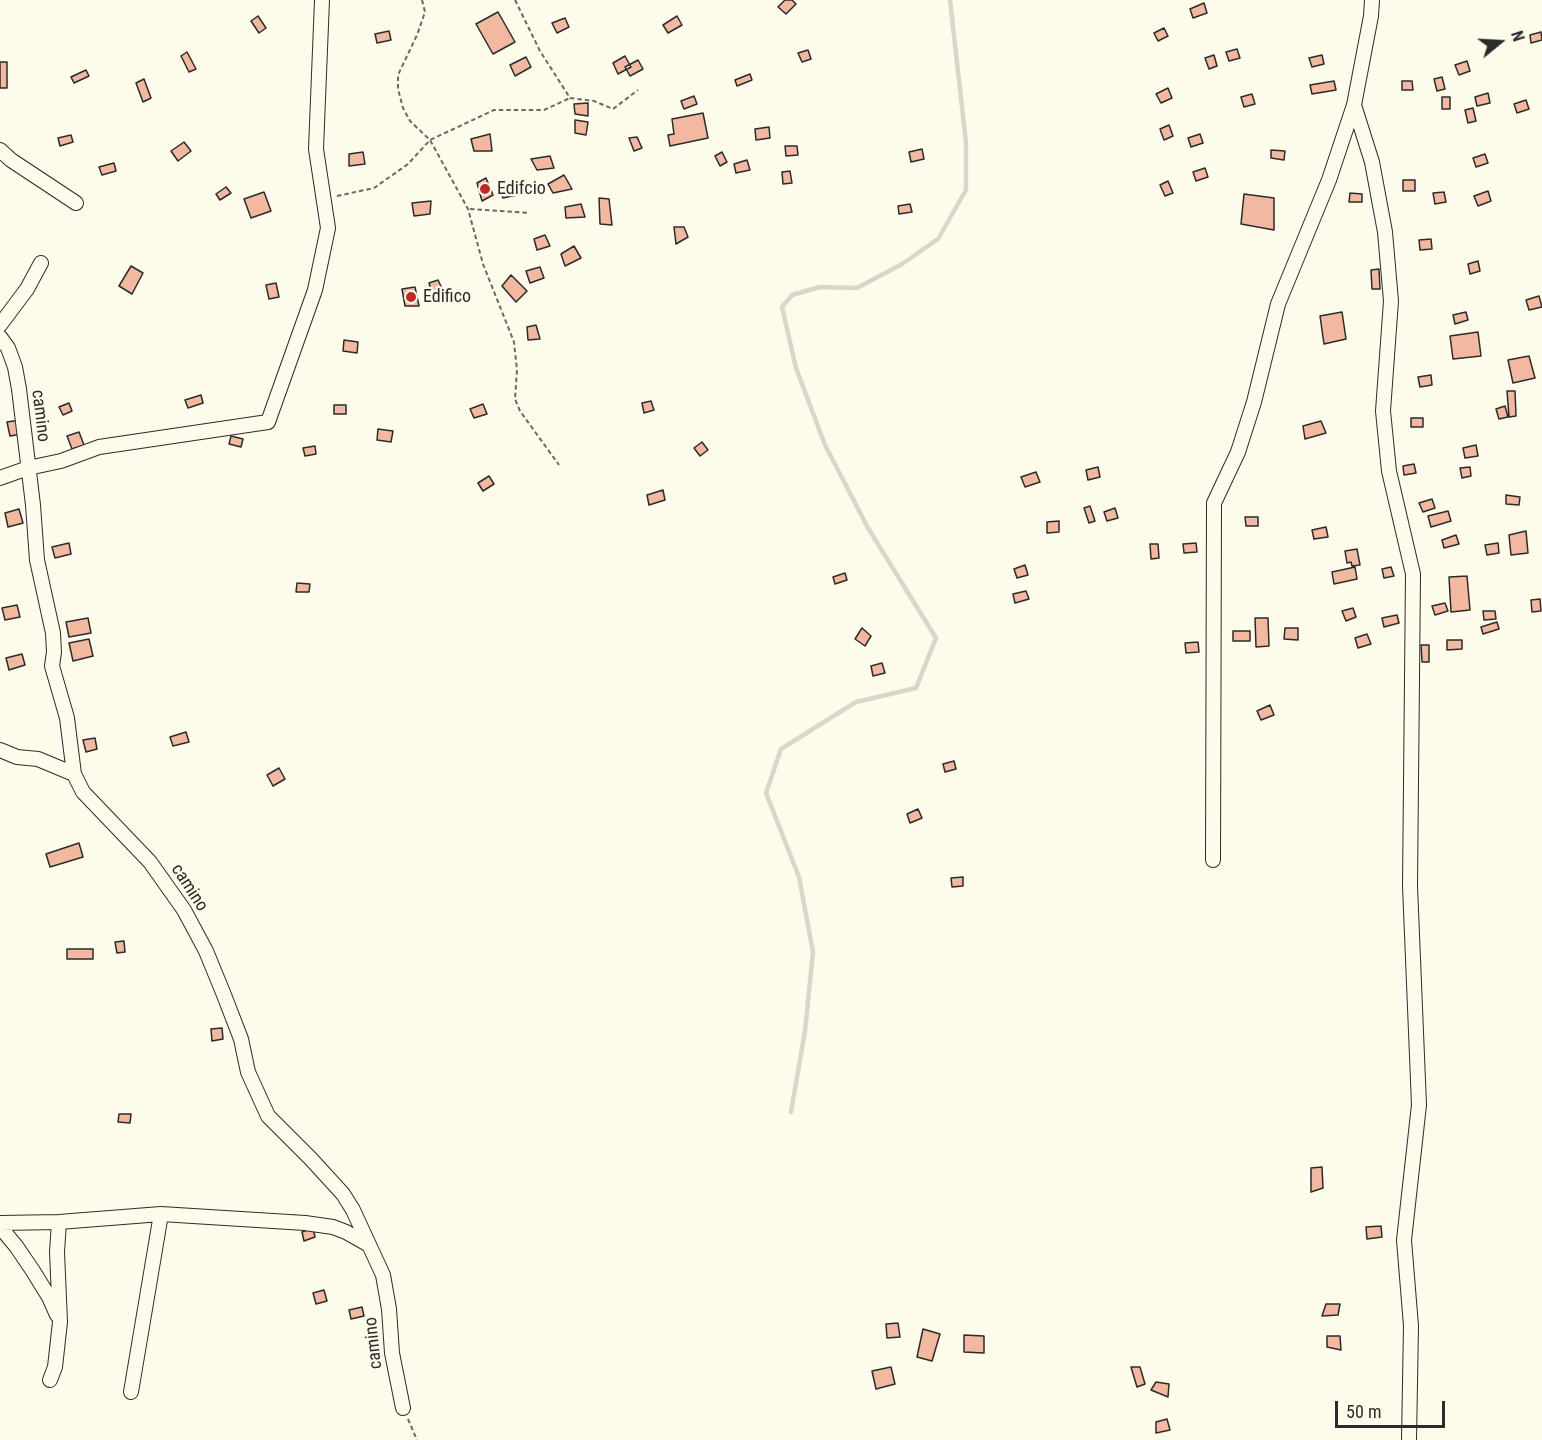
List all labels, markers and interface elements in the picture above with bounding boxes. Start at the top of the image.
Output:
north arrow [1470,12,1530,72]
text: N [1507,29,1528,44]
place label: Edifcio [497,178,546,200]
marker: Edifcio [478,182,492,196]
place label: Edifico [423,286,471,308]
marker: Edifico [404,290,418,304]
street label: camino [26,389,54,443]
street label: camino [166,860,212,916]
street label: camino [361,1316,387,1370]
scale bar [1338,1389,1448,1427]
text: 50 m [1346,1401,1381,1422]

